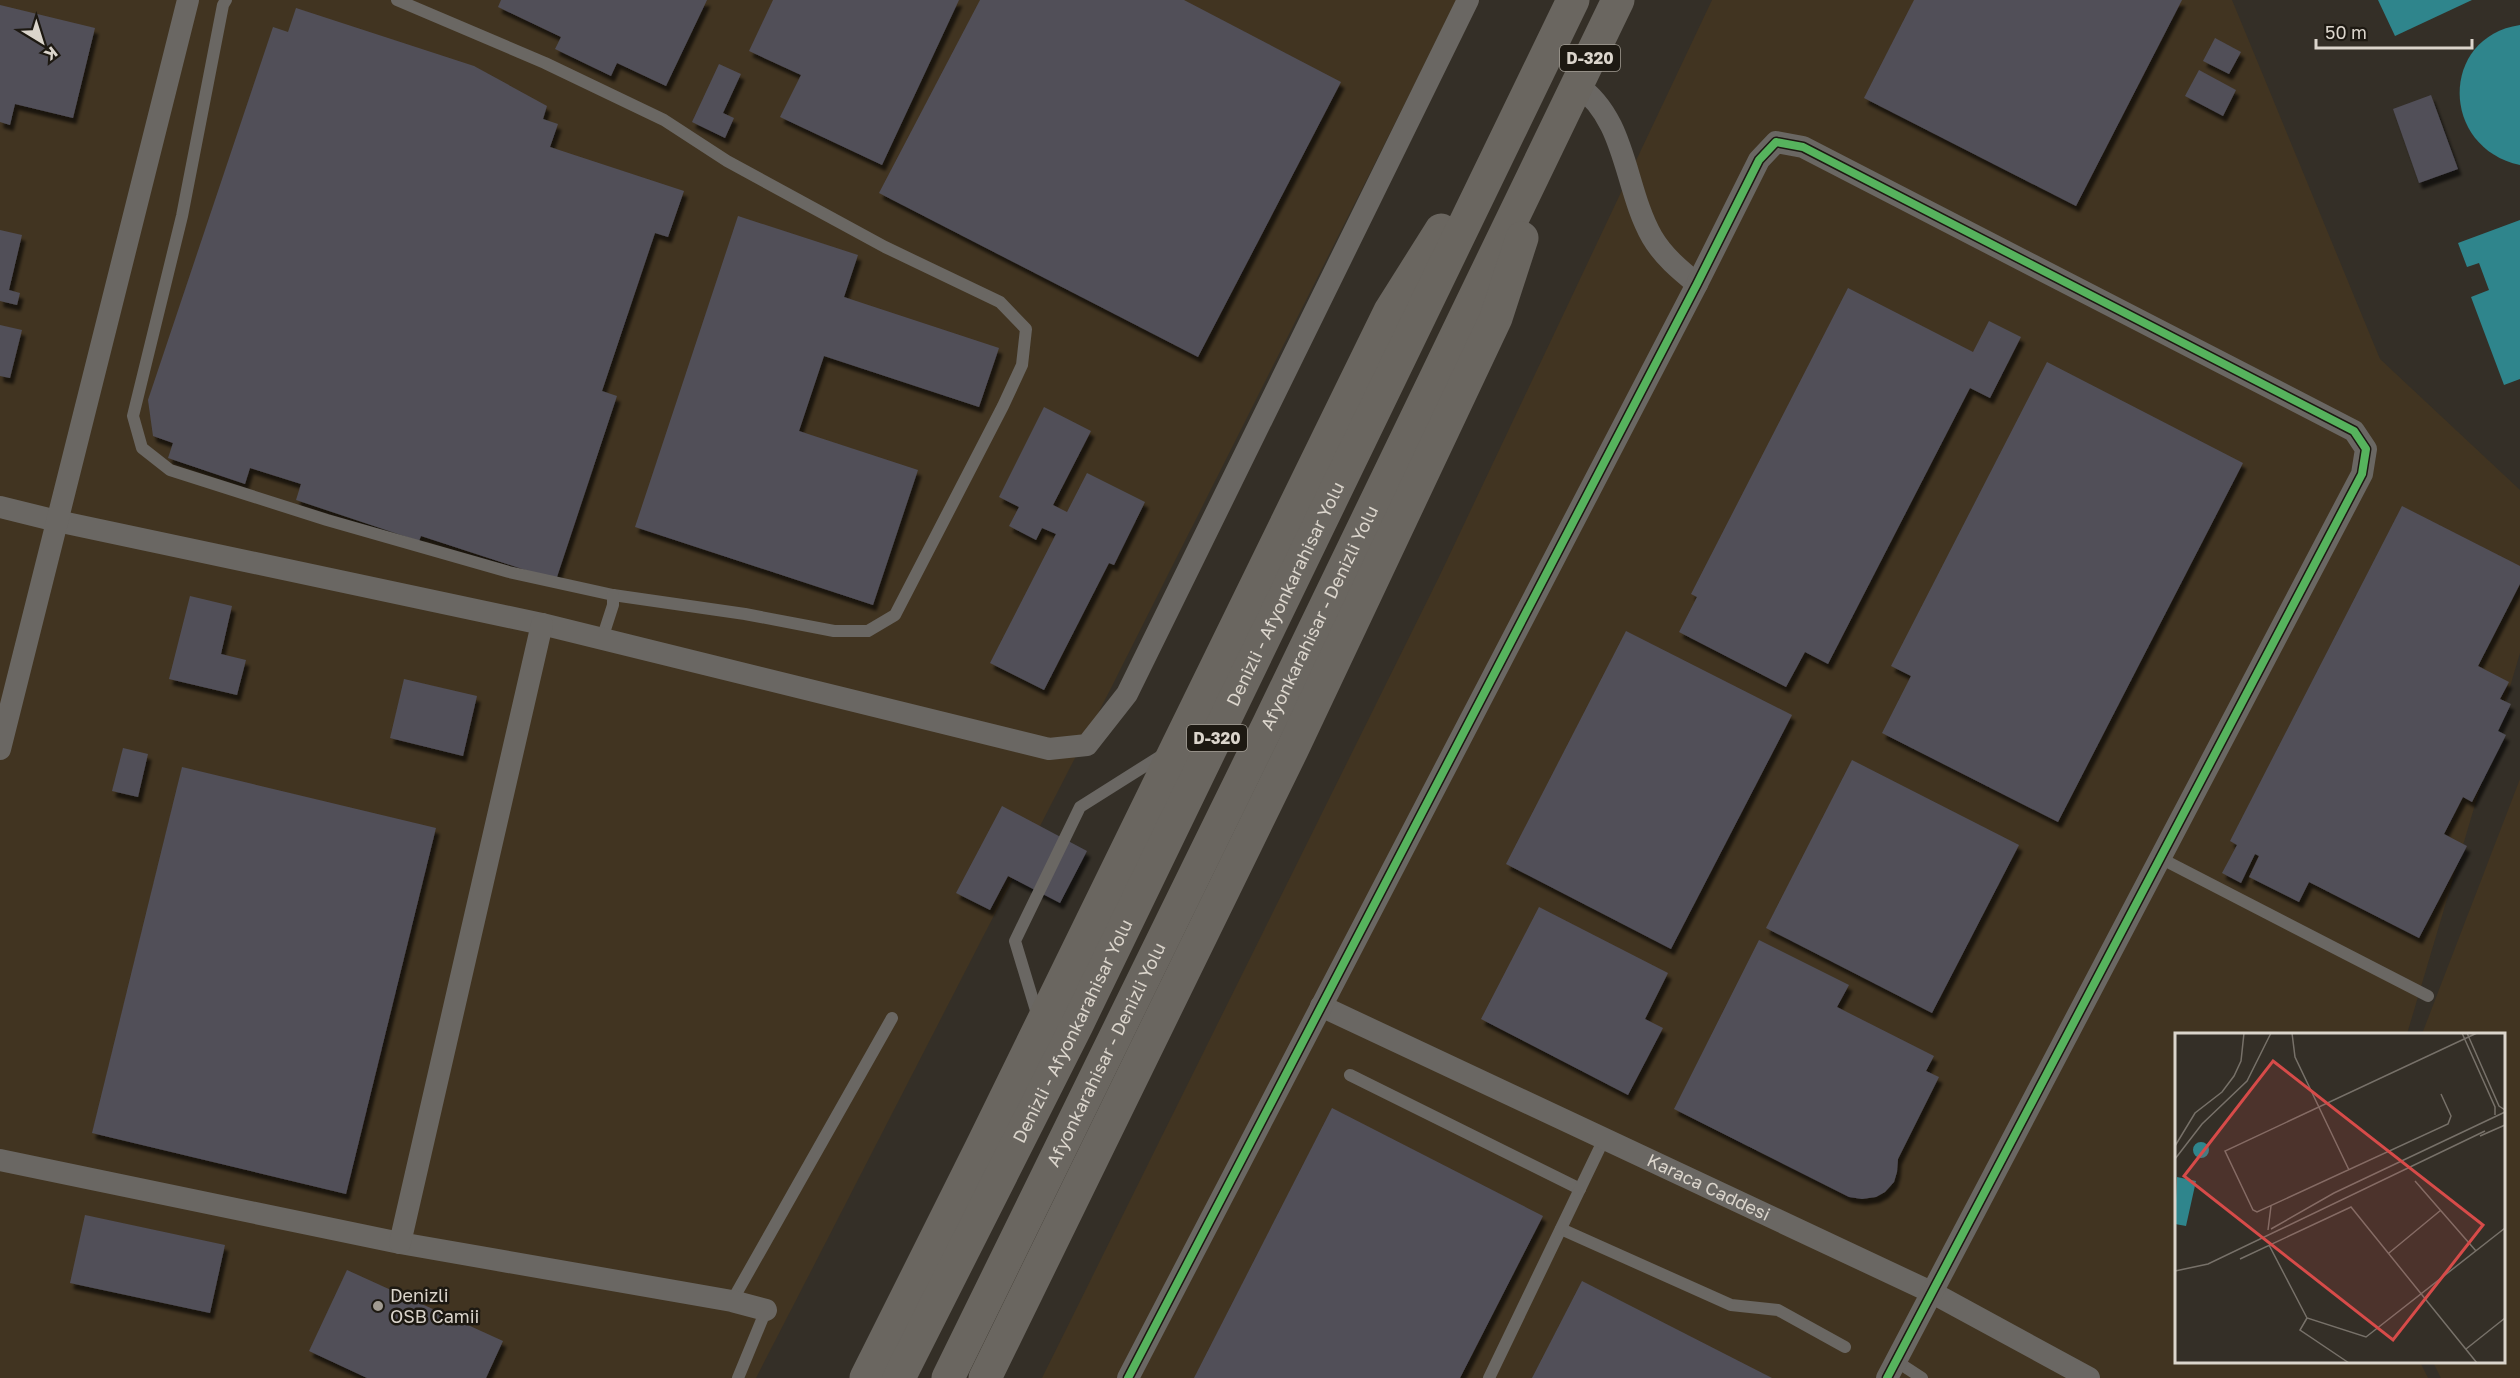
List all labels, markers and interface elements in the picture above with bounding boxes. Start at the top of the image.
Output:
north arrow [12,12,72,72]
scale bar [2316,12,2472,50]
text: 50 m [2325,21,2367,43]
text: K [40,42,62,66]
road number: D-320 [1560,45,1620,71]
street label: Denizli - Afyonkarahisar Yolu [1221,478,1348,710]
street label: Afyonkarahisar - Denizli Yolu [1255,502,1382,734]
road number: D-320 [1187,725,1247,751]
street label: Denizli - Afyonkarahisar Yolu [1007,915,1137,1146]
street label: Afyonkarahisar - Denizli Yolu [1041,939,1170,1170]
inset map [2175,1033,2505,1363]
street label: Karaca Caddesi [1644,1149,1774,1225]
place label: Denizli OSB Camii [390,1284,479,1327]
marker: Denizli OSB Camii [371,1299,385,1313]

